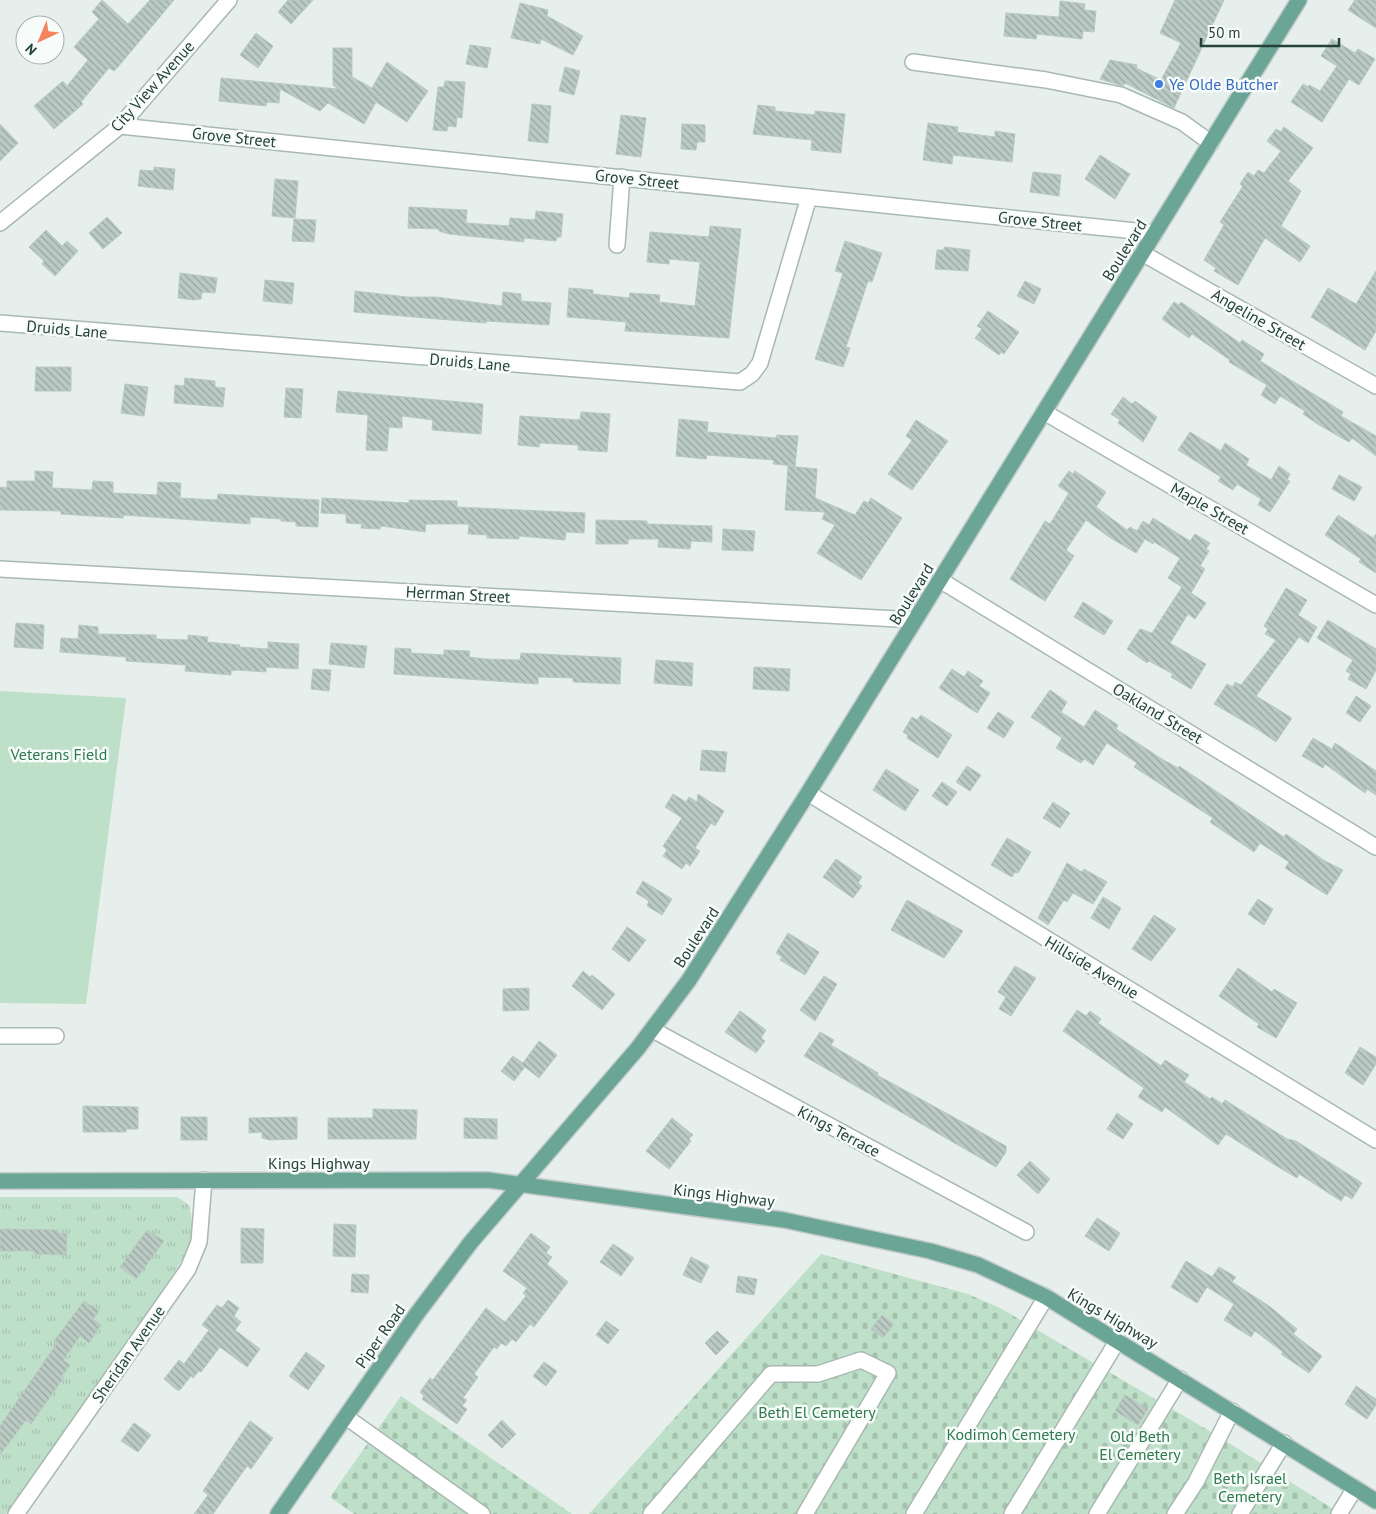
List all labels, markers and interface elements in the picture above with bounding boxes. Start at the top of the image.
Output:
north arrow [15,15,65,65]
scale bar [1201,15,1338,47]
text: 50 m [1208,23,1241,42]
street label: City View Avenue [106,36,198,136]
text: N [21,40,41,59]
place label: Ye Olde Butcher [1169,74,1279,94]
marker: Ye Olde Butcher [1153,78,1165,90]
street label: Grove Street [191,123,278,151]
street label: Grove Street [594,165,681,193]
street label: Grove Street [997,207,1084,235]
street label: Boulevard [1097,216,1151,284]
street label: Angeline Street [1208,284,1310,354]
street label: Druids Lane [26,315,108,343]
street label: Druids Lane [429,348,511,376]
street label: Maple Street [1167,478,1253,539]
street label: Boulevard [884,560,938,628]
street label: Herrman Street [405,581,511,607]
street label: Oakland Street [1109,678,1207,748]
park label: Veterans Field [10,744,107,764]
street label: Boulevard [669,903,723,971]
street label: Hillside Avenue [1041,931,1143,1003]
street label: Kings Terrace [794,1101,884,1161]
street label: Kings Highway [268,1153,371,1173]
street label: Kings Highway [672,1179,776,1211]
street label: Kings Highway [1064,1283,1162,1353]
street label: Piper Road [351,1300,409,1372]
street label: Sheridan Avenue [87,1302,169,1406]
park label: Beth El Cemetery [758,1402,876,1422]
park label: Kodimoh Cemetery [946,1424,1076,1444]
park label: Old Beth El Cemetery [1099,1426,1181,1464]
park label: Beth Israel Cemetery [1213,1468,1287,1506]

